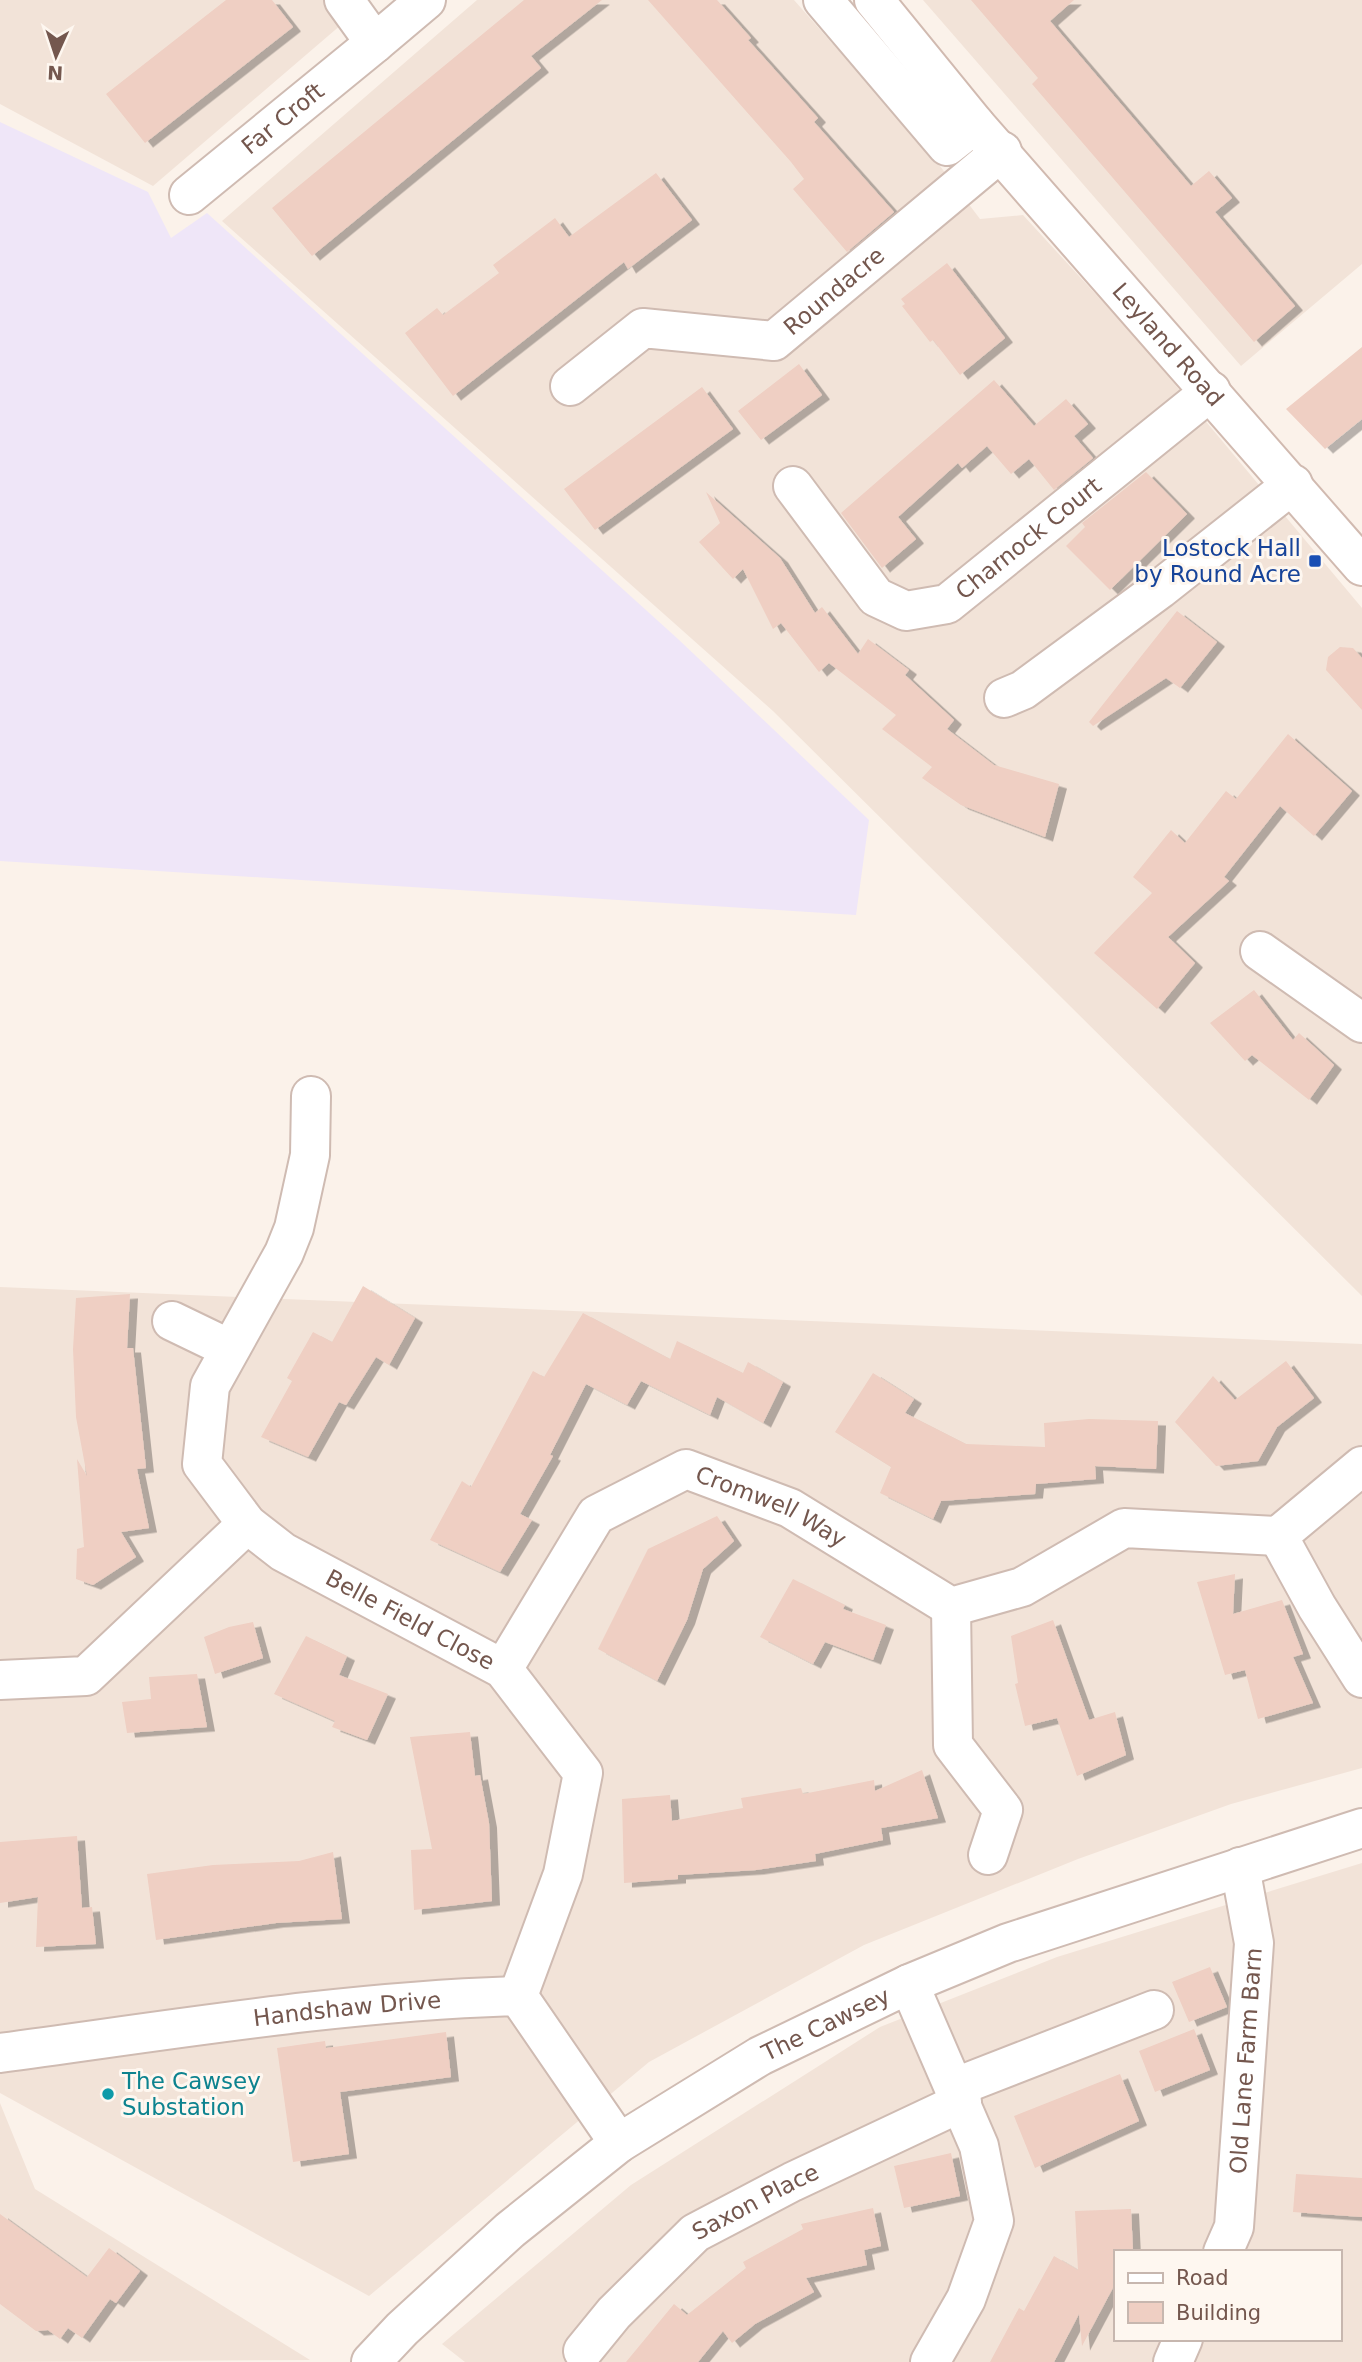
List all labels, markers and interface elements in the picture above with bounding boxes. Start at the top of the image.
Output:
north arrow [21,21,91,91]
text: N [47,62,64,84]
street label: Far Croft [237,77,329,159]
street label: Roundacre [779,242,889,340]
street label: Leyland Road [1107,278,1229,411]
street label: Charnock Court [951,472,1106,605]
place label: Lostock Hall by Round Acre [1134,535,1301,587]
marker: Lostock Hall by Round Acre [1307,553,1323,569]
street label: Cromwell Way [692,1461,851,1552]
street label: Belle Field Close [321,1564,499,1675]
street label: Old Lane Farm Barn [1225,1947,1267,2175]
street label: The Cawsey [757,1982,894,2067]
street label: Handshaw Drive [252,1987,442,2031]
place label: The Cawsey Substation [121,2068,261,2120]
marker: The Cawsey Substation [100,2086,116,2102]
street label: Saxon Place [688,2158,823,2245]
legend [1114,2250,1341,2341]
text: Road [1176,2266,1229,2290]
text: Building [1176,2301,1261,2325]

